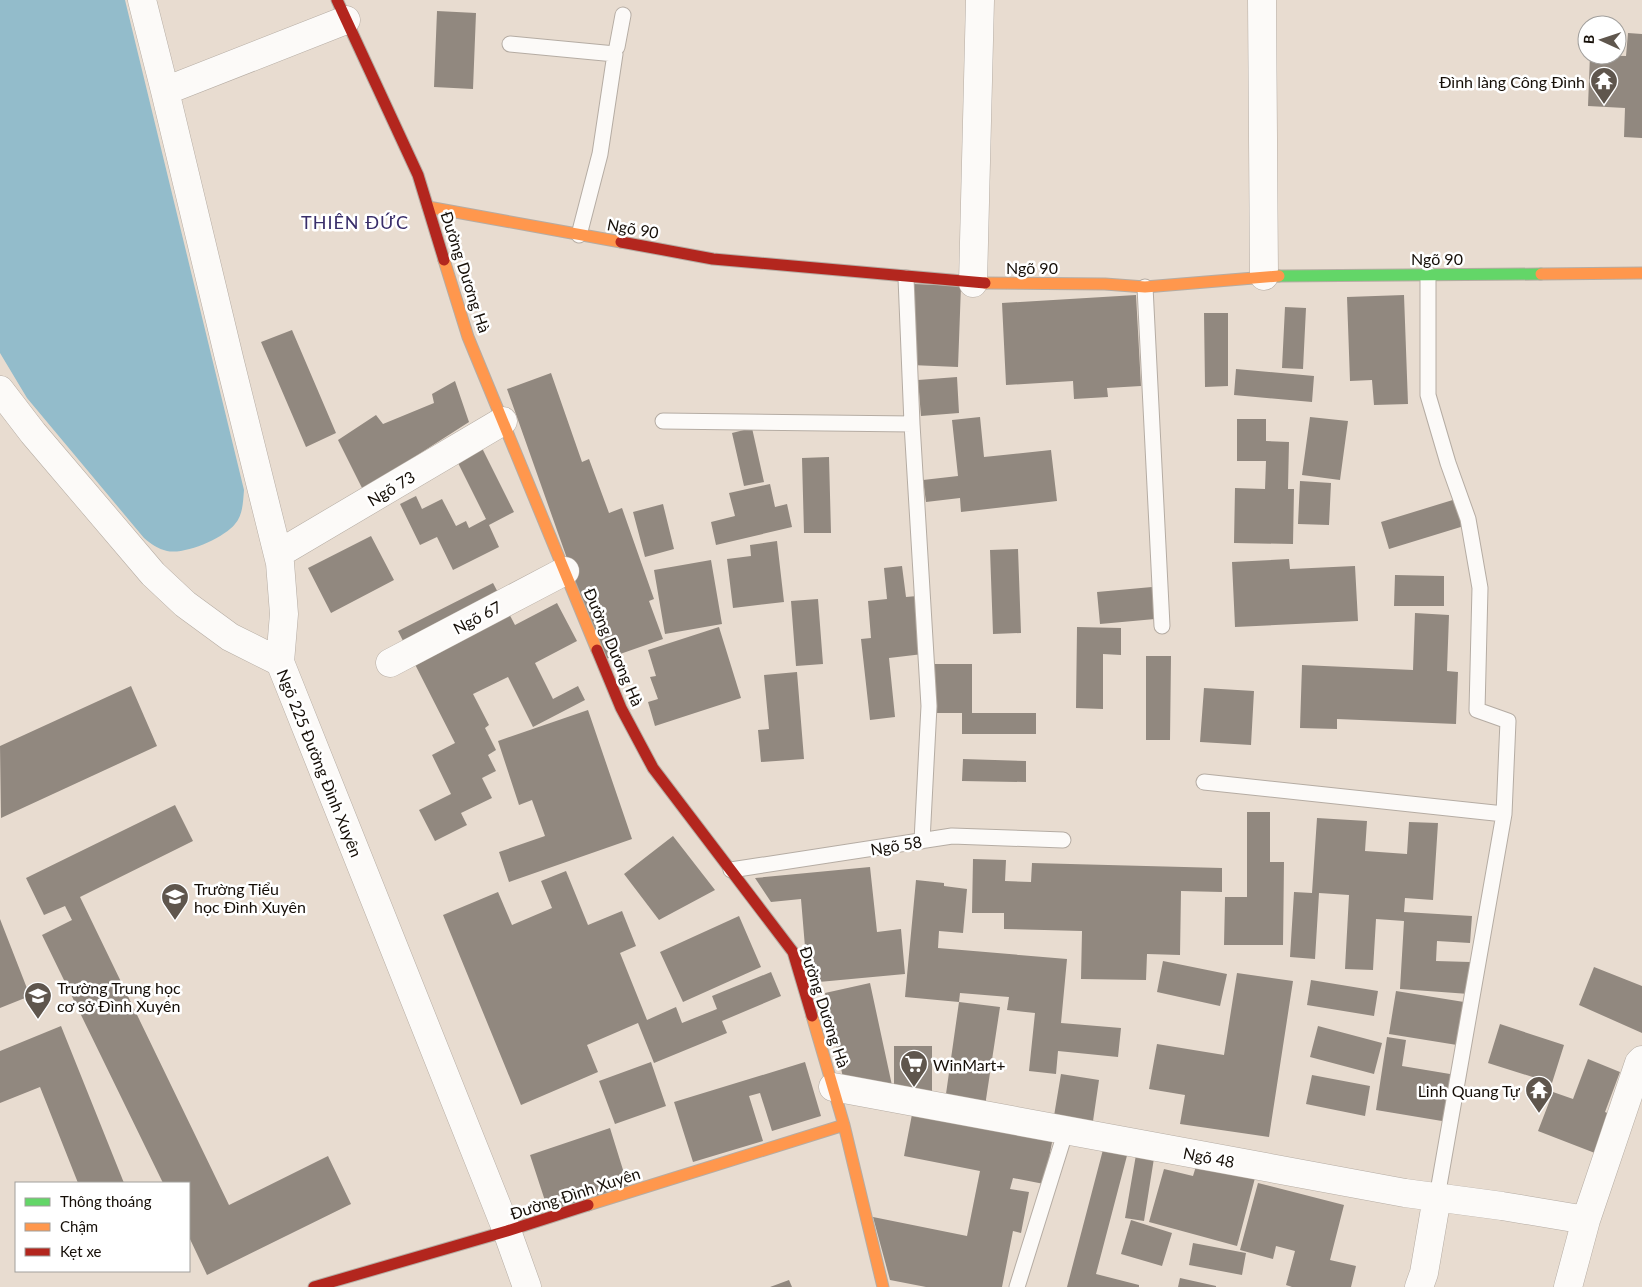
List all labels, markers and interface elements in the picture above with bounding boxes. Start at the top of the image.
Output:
north arrow [1577,15,1627,65]
text: B [1580,34,1597,44]
temple icon: Đình làng Công Đình [1589,66,1619,105]
place label: Đình làng Công Đình [1439,72,1585,91]
street label: Đường Dương Hà [437,209,495,335]
district label: THIÊN ĐỨC [301,211,409,233]
street label: Ngõ 90 [606,214,660,242]
street label: Ngõ 90 [1411,249,1463,268]
street label: Ngõ 90 [1006,258,1058,277]
street label: Ngõ 73 [364,466,418,510]
street label: Đường Dương Hà [581,585,647,709]
street label: Ngõ 67 [450,596,504,638]
street label: Ngõ 225 Đường Đình Xuyên [274,666,366,860]
street label: Ngõ 58 [869,832,923,858]
place label: Trường Tiểu học Đình Xuyên [194,879,306,916]
school or university icon: Trường Tiểu học Đình Xuyên [160,882,190,921]
street label: Đường Dương Hà [796,944,854,1070]
place label: Trường Trung học cơ sở Đình Xuyên [57,978,181,1015]
school or university icon: Trường Trung học cơ sở Đình Xuyên [23,981,53,1020]
supermarket icon: WinMart+ [899,1049,929,1088]
place label: WinMart+ [933,1055,1006,1074]
temple icon: Linh Quang Tự [1524,1075,1554,1114]
place label: Linh Quang Tự [1418,1081,1521,1100]
street label: Ngõ 48 [1182,1143,1236,1171]
street label: Đường Đình Xuyên [508,1163,642,1223]
legend [15,1182,190,1272]
text: Thông thoáng [60,1192,152,1210]
text: Chậm [60,1217,98,1235]
text: Kẹt xe [60,1242,102,1260]

